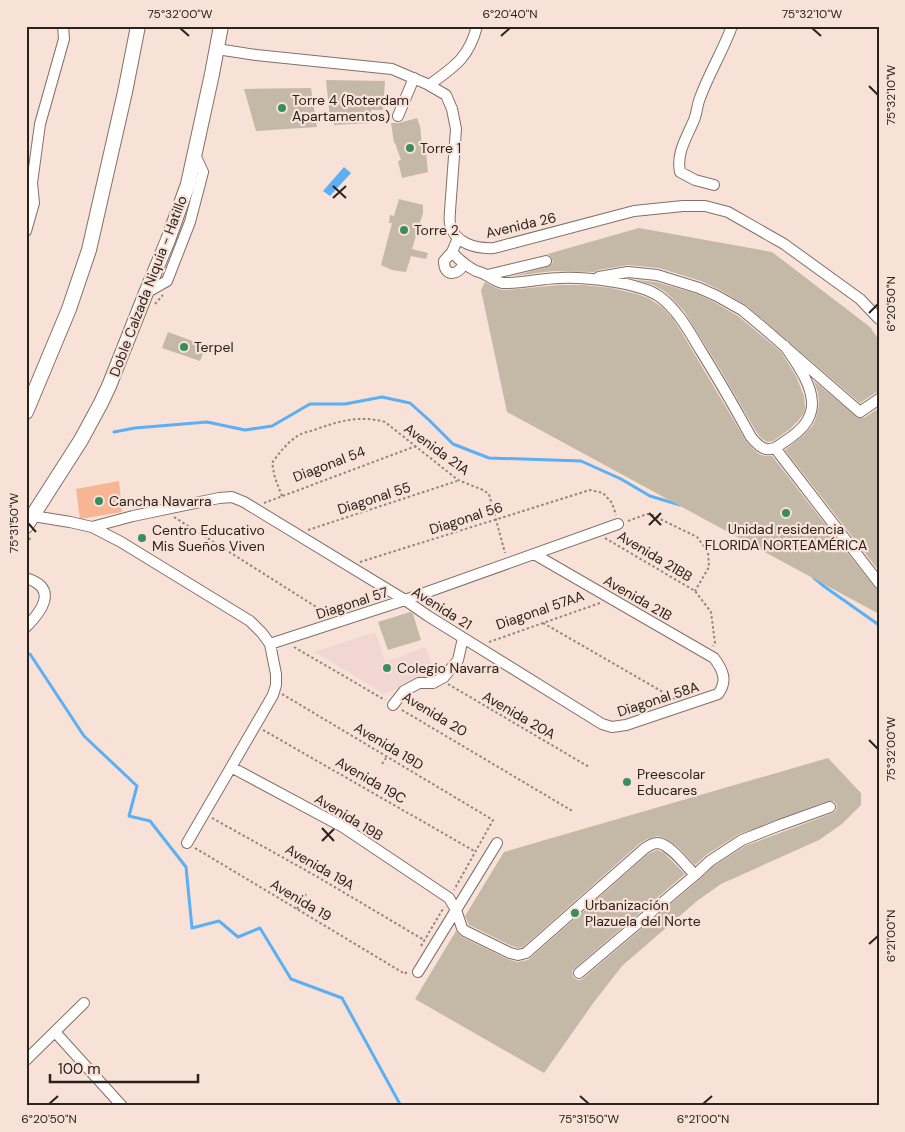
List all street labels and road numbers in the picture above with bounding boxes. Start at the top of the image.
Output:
street label: Doble Calzada Niquia - Hatillo [105,193,191,379]
street label: Avenida 26 [484,208,558,242]
street label: Avenida 21A [401,419,473,479]
street label: Diagonal 54 [290,442,368,486]
street label: Diagonal 55 [335,478,413,518]
street label: Diagonal 56 [427,498,505,538]
street label: Avenida 21BB [614,527,696,585]
street label: Avenida 21B [601,571,675,625]
street label: Avenida 21 [409,582,475,634]
street label: Diagonal 57 [314,583,390,623]
street label: Diagonal 57AA [494,586,586,634]
street label: Diagonal 58A [615,677,701,721]
street label: Avenida 20A [479,687,559,743]
street label: Avenida 20 [399,688,471,740]
street label: Avenida 19D [351,718,427,774]
street label: Avenida 19C [333,753,409,807]
street label: Avenida 19B [311,790,387,844]
street label: Avenida 19A [282,840,358,894]
street label: Avenida 19 [267,875,335,925]

